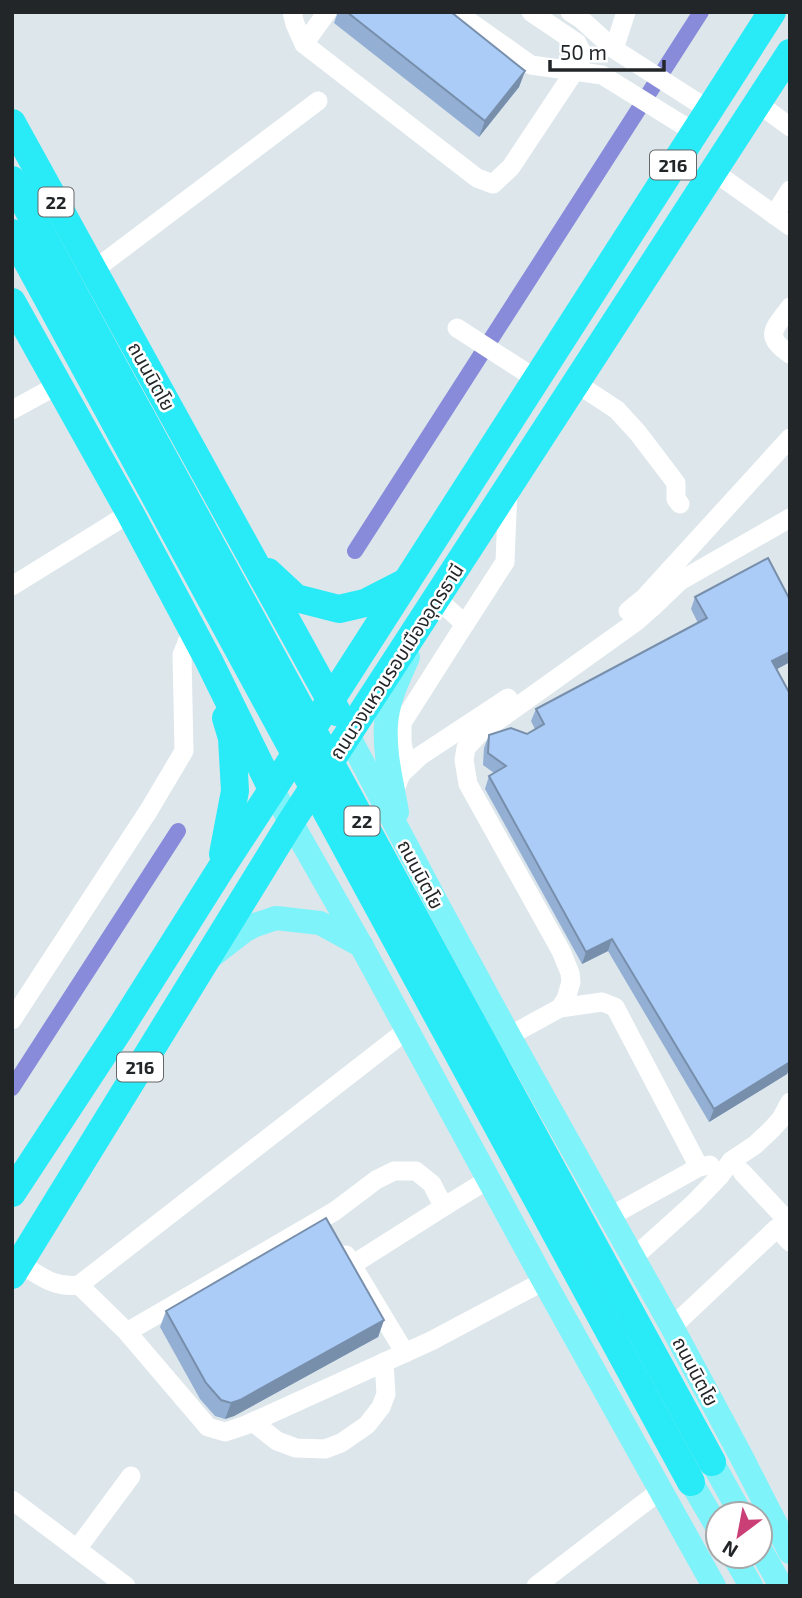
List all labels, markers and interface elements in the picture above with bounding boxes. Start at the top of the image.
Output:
scale bar [550,28,664,72]
text: 50 m [560,39,607,64]
road number: 216 [650,150,696,180]
road number: 22 [38,188,74,216]
street label: ถนนนิตโย [124,338,180,414]
street label: ถนนวงแหวนรอบเมืองอุดรธานี [324,559,469,764]
road number: 22 [344,806,380,836]
street label: ถนนนิตโย [393,835,449,913]
road number: 216 [117,1052,163,1082]
street label: ถนนนิตโย [668,1332,724,1410]
north arrow [704,1500,774,1570]
text: N [718,1536,742,1563]

